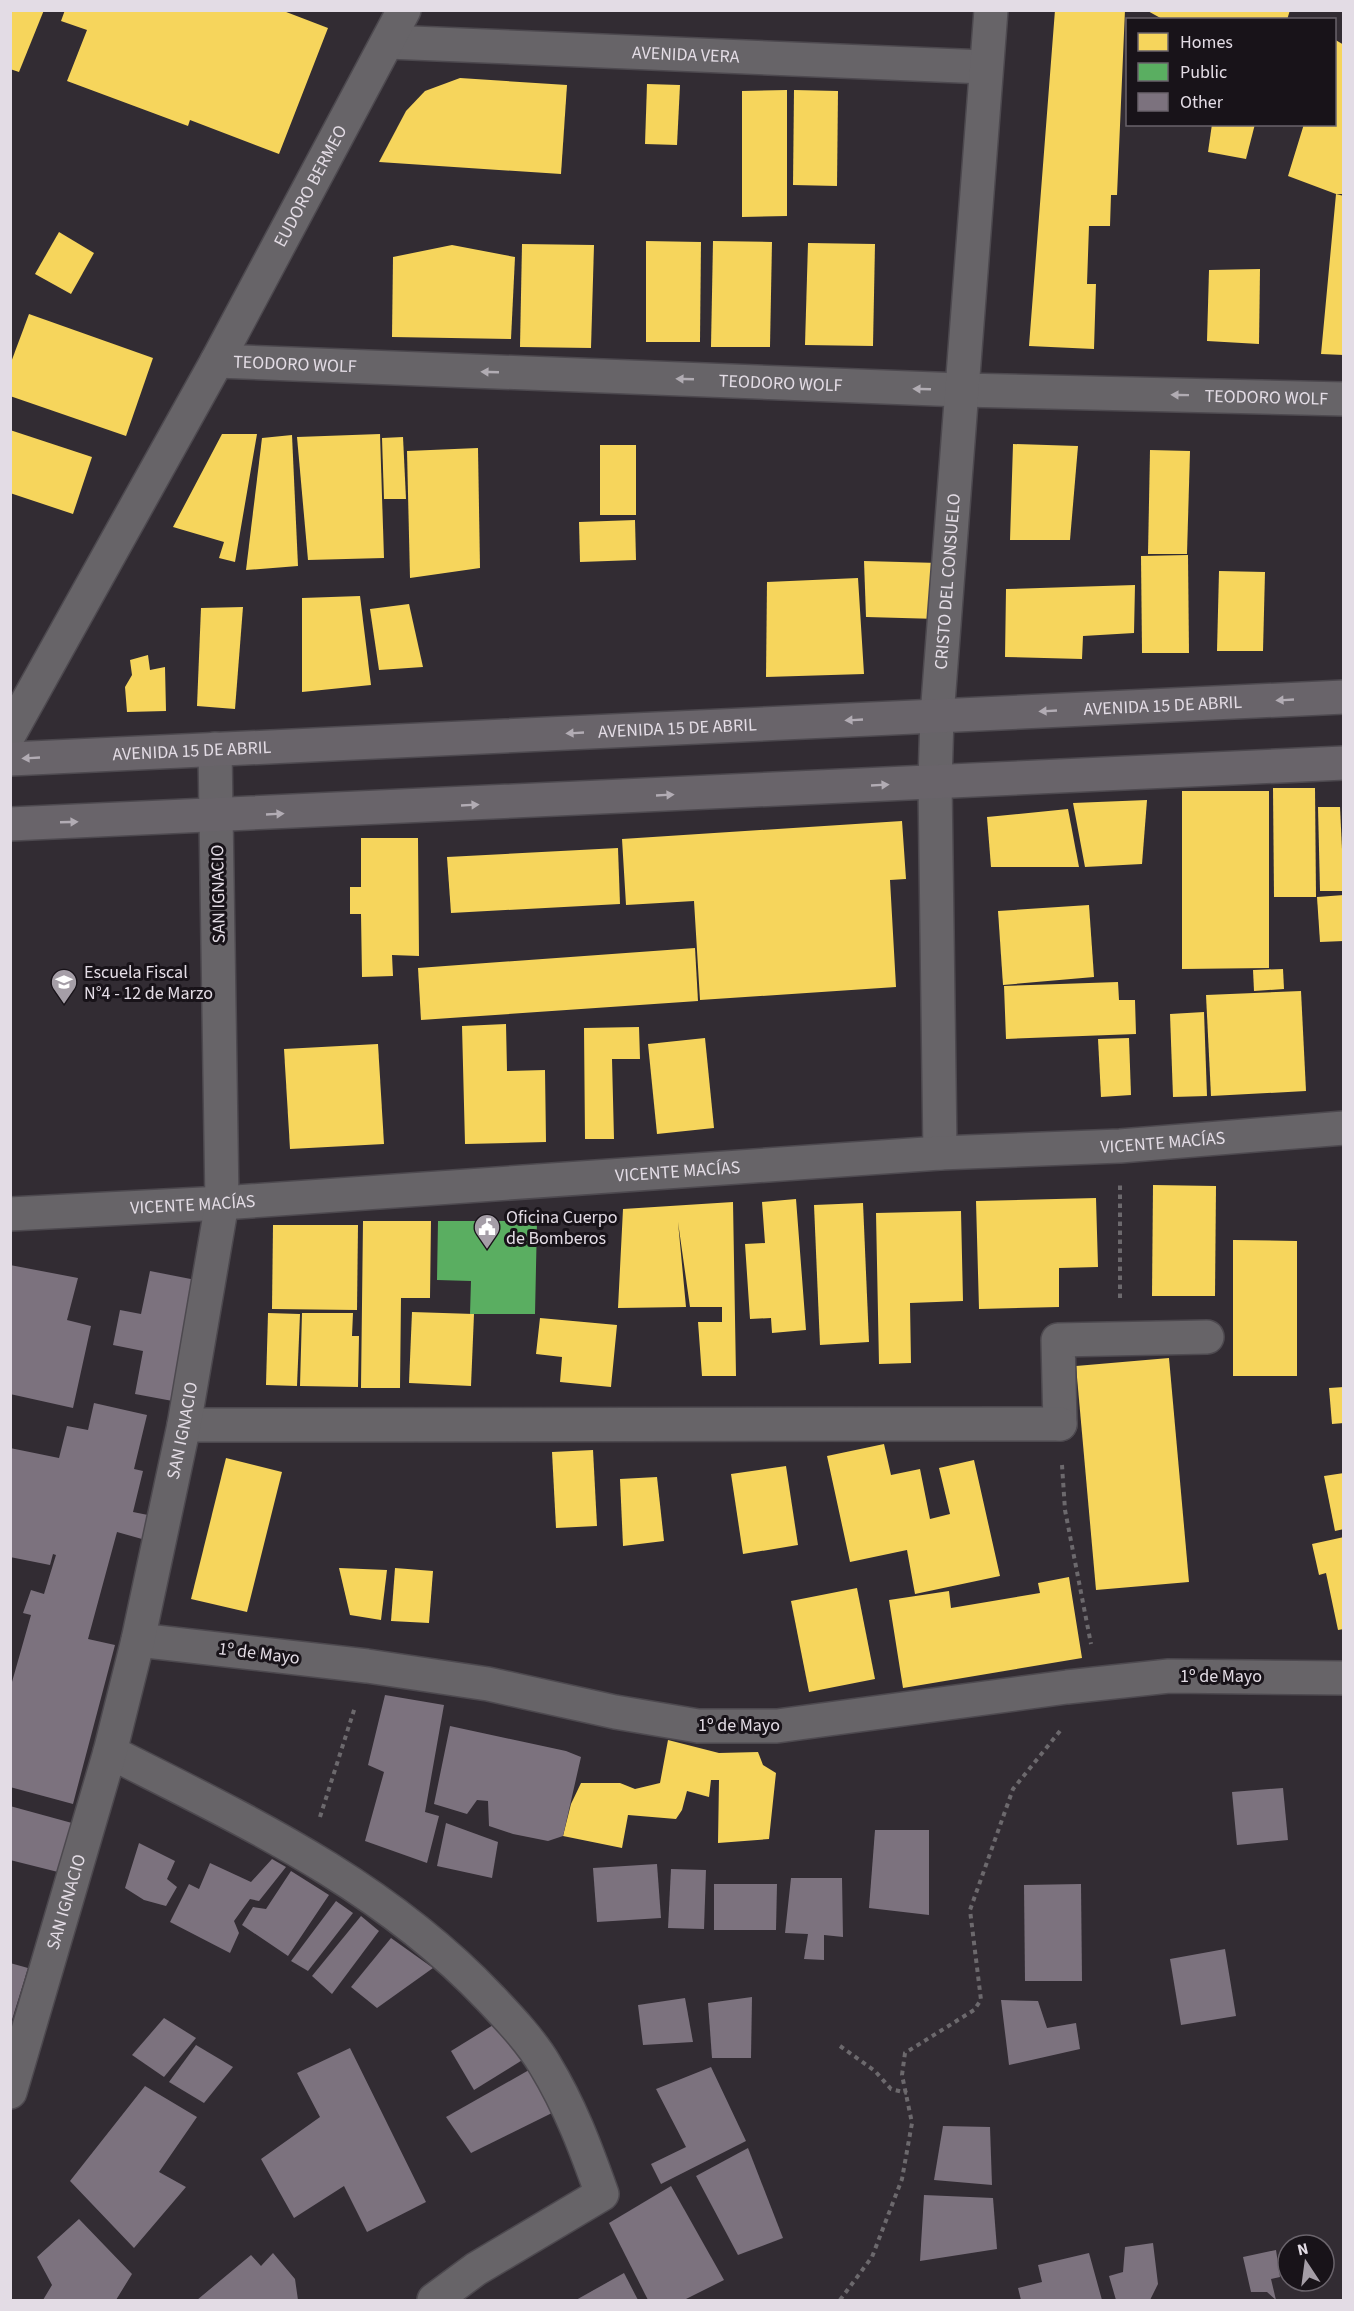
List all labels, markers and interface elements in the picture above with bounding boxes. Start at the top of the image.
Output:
legend [1126,18,1336,126]
text: Homes [1180,30,1233,55]
street label: AVENIDA VERA [631,40,740,70]
text: Public [1180,60,1227,85]
text: Other [1180,90,1224,115]
street label: EUDORO BERMEO [268,121,353,252]
street label: TEODORO WOLF [233,350,357,379]
one-way arrow [481,367,500,376]
street label: TEODORO WOLF [718,369,843,398]
one-way arrow [676,375,695,384]
one-way arrow [913,384,932,393]
street label: TEODORO WOLF [1204,384,1329,412]
one-way arrow [1171,390,1190,400]
street label: CRISTO DEL CONSUELO [929,492,967,671]
street label: AVENIDA 15 DE ABRIL [1083,690,1243,722]
one-way arrow [1276,695,1295,704]
one-way arrow [1039,706,1058,715]
street label: AVENIDA 15 DE ABRIL [597,712,757,745]
one-way arrow [844,715,863,724]
one-way arrow [565,728,584,737]
street label: AVENIDA 15 DE ABRIL [112,735,272,767]
one-way arrow [21,754,40,763]
one-way arrow [871,780,890,789]
one-way arrow [655,791,674,800]
one-way arrow [460,800,479,809]
one-way arrow [265,809,284,818]
one-way arrow [59,817,78,827]
street label: SAN IGNACIO [205,844,232,944]
place label: Escuela Fiscal N°4 - 12 de Marzo [84,960,213,1006]
school or university icon: Escuela Fiscal N°4 - 12 de Marzo [49,967,79,1005]
street label: VICENTE MACÍAS [1100,1126,1226,1160]
street label: VICENTE MACÍAS [614,1155,741,1189]
street label: VICENTE MACÍAS [130,1189,256,1221]
place label: Oficina Cuerpo de Bomberos [506,1205,618,1251]
public building icon: Oficina Cuerpo de Bomberos [472,1212,502,1250]
street label: SAN IGNACIO [161,1380,204,1482]
street label: 1º de Mayo [217,1636,301,1671]
street label: 1º de Mayo [1180,1664,1262,1689]
street label: 1º de Mayo [698,1713,780,1738]
street label: SAN IGNACIO [40,1851,92,1953]
north arrow [1276,2233,1336,2293]
text: N [1295,2237,1311,2261]

